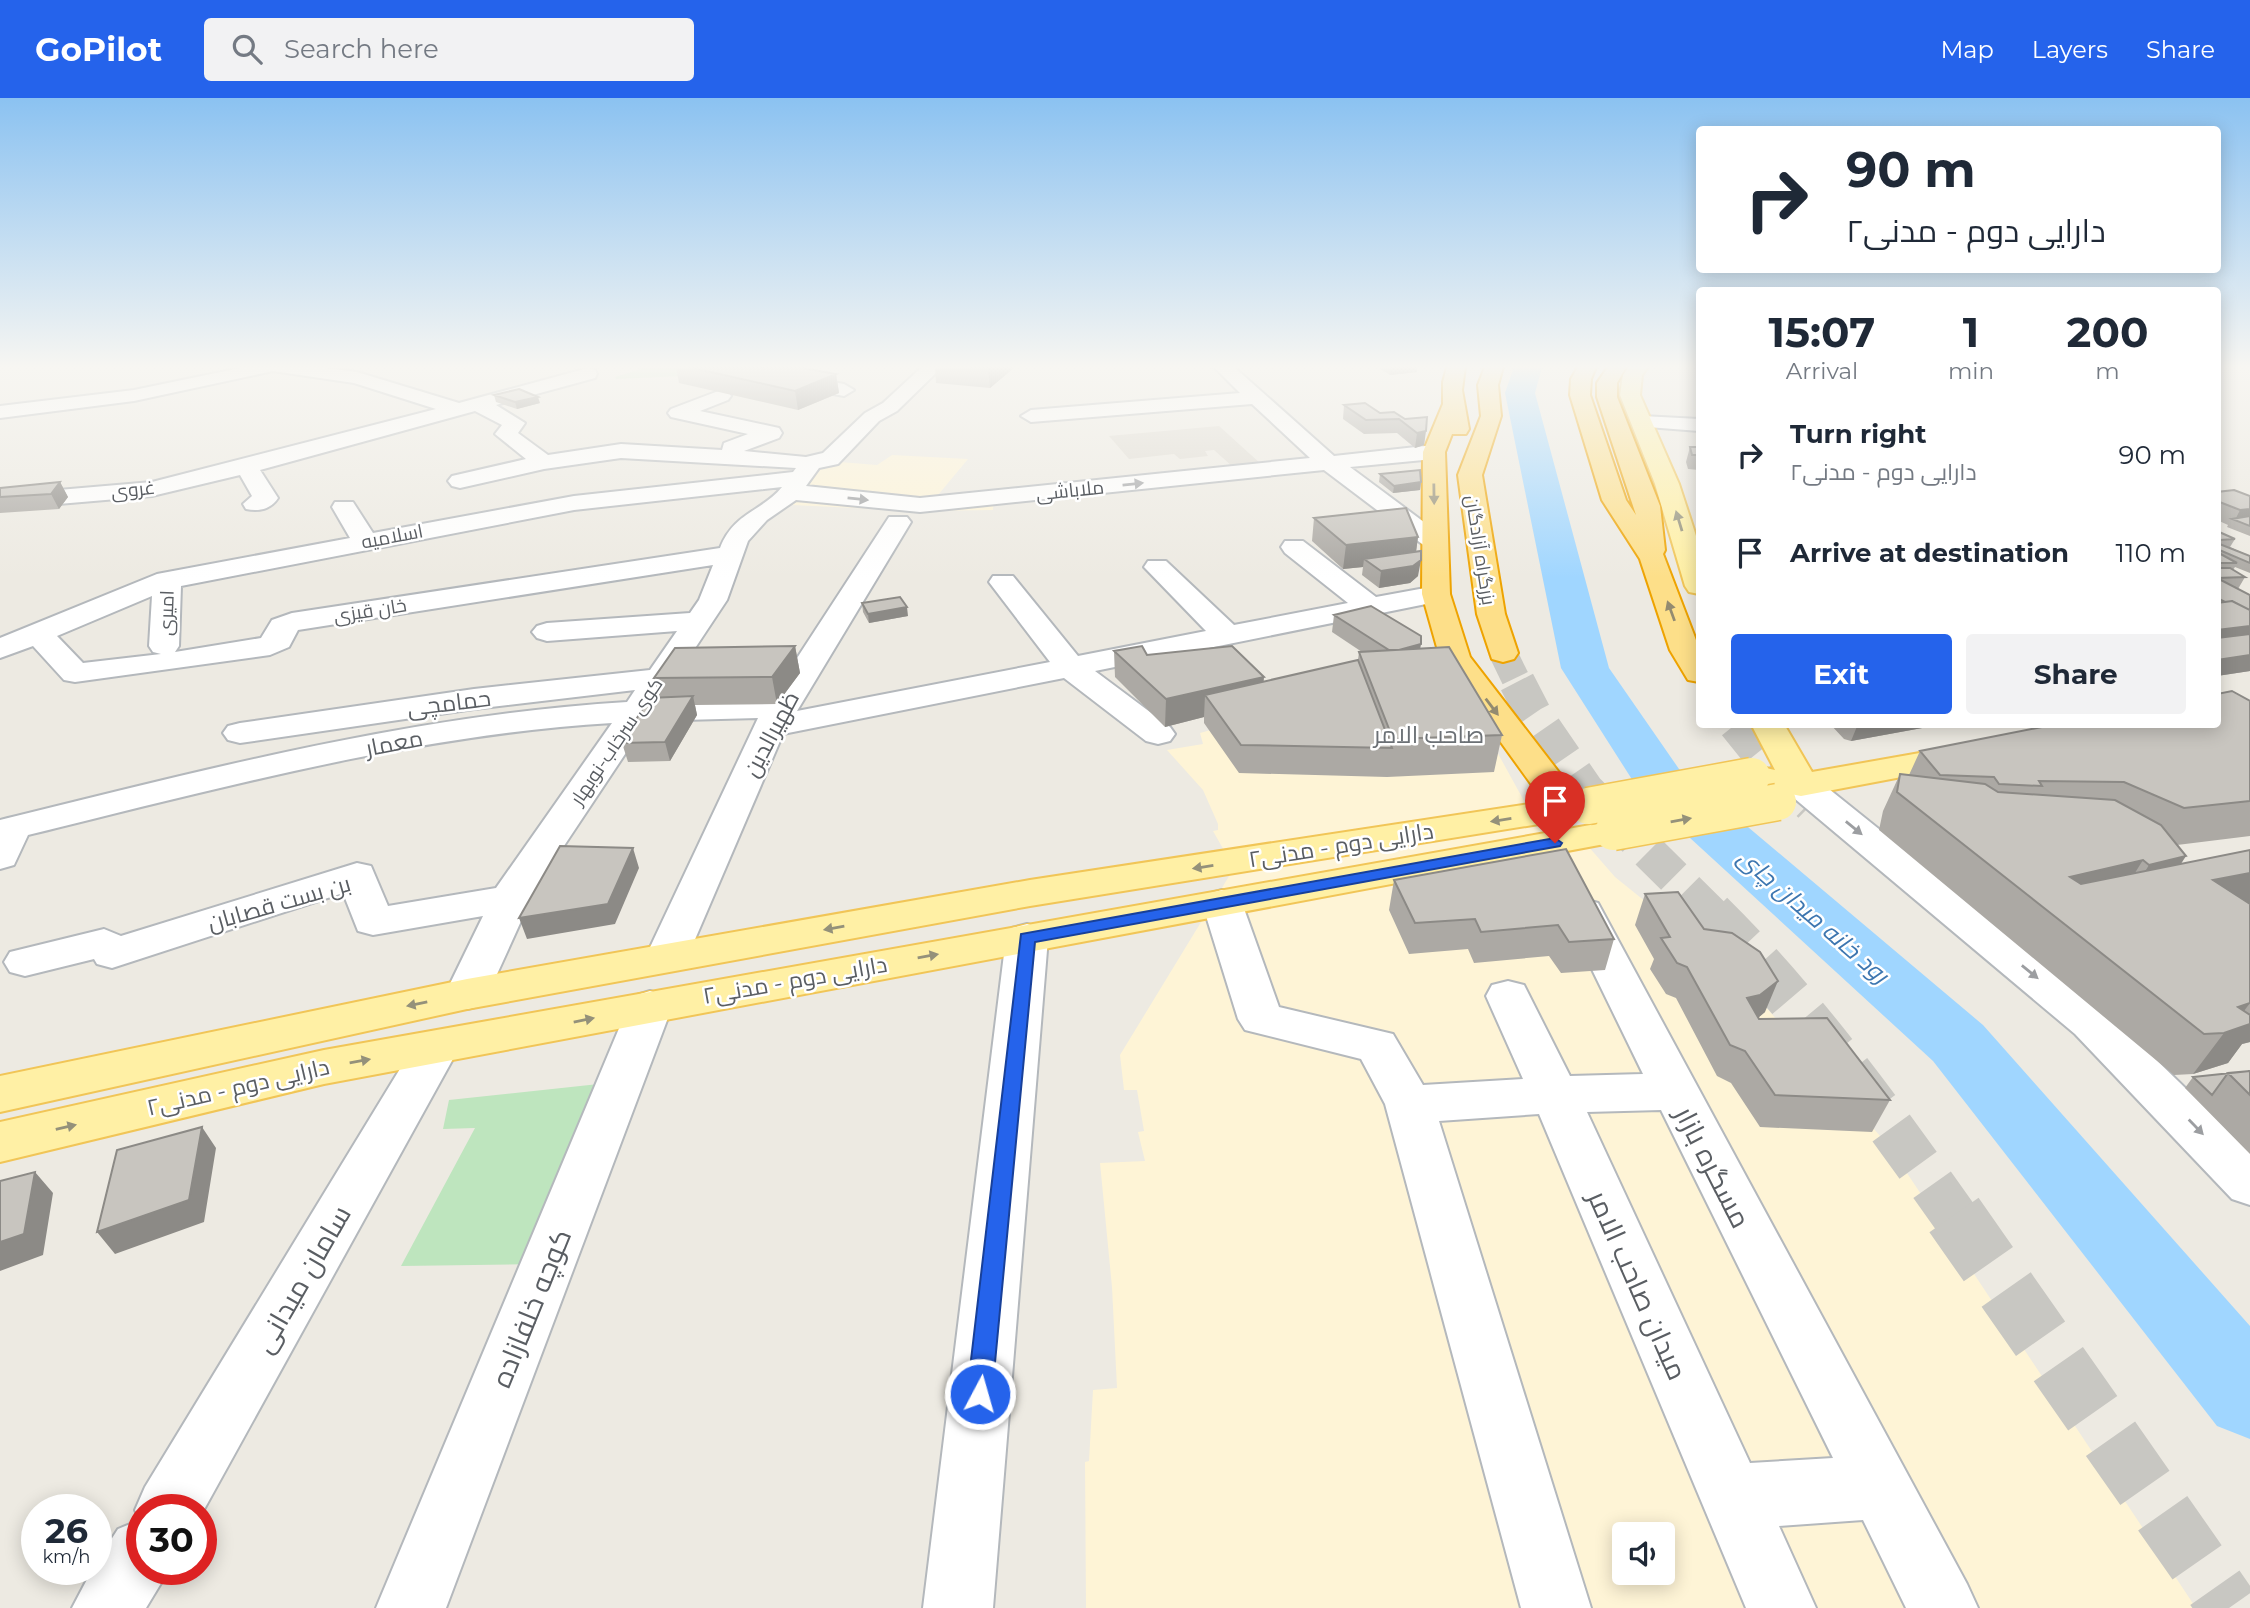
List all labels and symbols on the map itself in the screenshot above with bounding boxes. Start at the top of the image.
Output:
street label: ملاباشی [1035,475,1105,505]
street label: غروی [110,476,156,503]
one-way arrow [1122,478,1144,489]
one-way arrow [1429,484,1440,506]
street label: بزرگراه آزادگان [1460,493,1501,607]
one-way arrow [847,494,869,505]
one-way arrow [1673,510,1683,531]
street label: اسلامیه [359,519,425,554]
street label: امیری [154,590,179,636]
street label: خان قیزی [332,593,408,628]
one-way arrow [1666,600,1677,621]
street label: کوی سرخاب-نوبهار [565,673,668,810]
street label: حمامچی [406,684,493,723]
street label: ظهیرالدین [737,686,805,782]
one-way arrow [1484,698,1498,716]
district label: صاحب الامر [1372,720,1484,749]
street label: معمار [361,724,425,763]
pin [1525,771,1585,843]
one-way arrow [1670,814,1692,825]
one-way arrow [1490,815,1512,826]
street label: دارایی دوم - مدنی۲ [1247,817,1436,875]
one-way arrow [1845,820,1862,835]
water label: رود خانه میدان چای [1731,842,1896,992]
one-way arrow [1192,862,1214,873]
street label: بن بست قصابان [204,869,354,937]
one-way arrow [823,923,845,934]
street label: دارایی دوم - مدنی۲ [701,950,890,1012]
one-way arrow [917,950,939,961]
one-way arrow [2020,965,2038,980]
one-way arrow [406,999,428,1010]
one-way arrow [573,1014,595,1025]
street label: دارایی دوم - مدنی۲ [144,1052,333,1124]
one-way arrow [349,1055,371,1066]
street label: مسگره بازار [1667,1099,1758,1234]
one-way arrow [2187,1119,2204,1136]
one-way arrow [56,1121,78,1132]
street label: میدان صاحب الامر [1580,1183,1695,1385]
street label: سامان میدانی [246,1199,358,1359]
street label: کوچه خلفازاده [484,1224,580,1393]
position arrow [943,1357,1017,1431]
speed limit sign: 30 [126,1494,217,1585]

